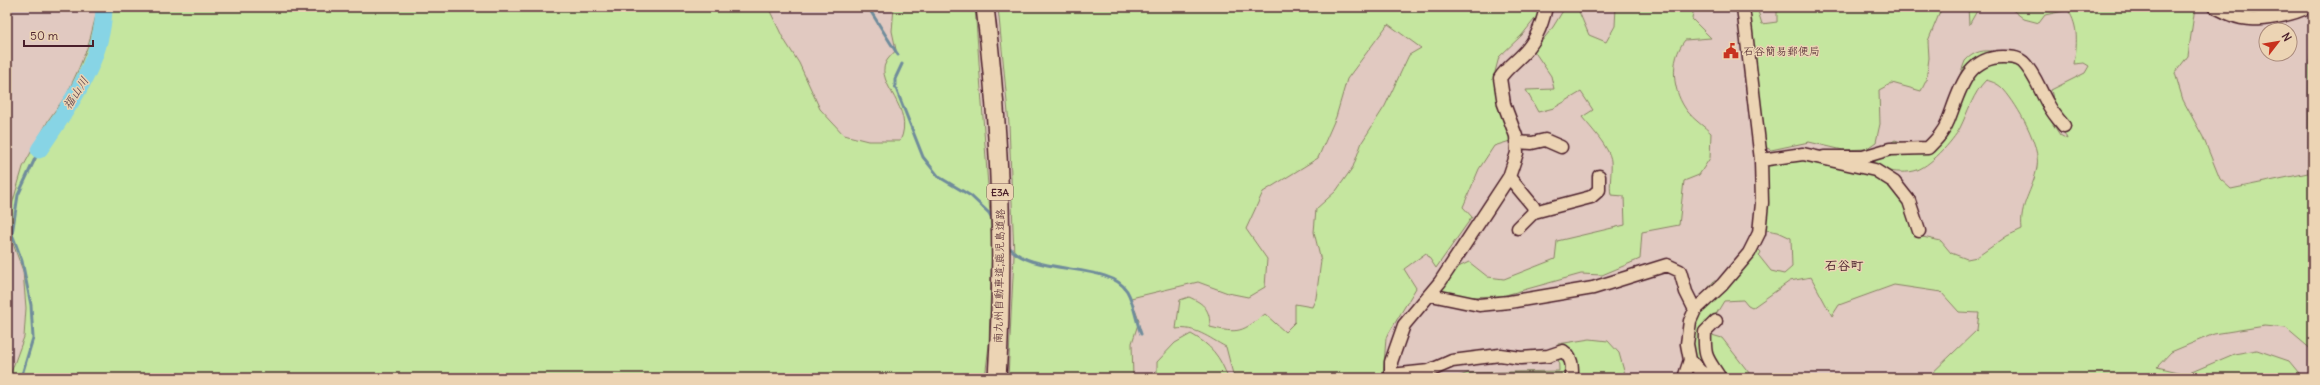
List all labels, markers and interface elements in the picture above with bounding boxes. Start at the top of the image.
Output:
scale bar [24,22,93,48]
north arrow [2258,22,2298,62]
text: 50 m [30,28,59,43]
text: N [2279,30,2295,44]
public building icon: 石谷簡易郵便局 [1722,42,1740,60]
place label: 石谷簡易郵便局 [1743,44,1820,58]
water label: 福山川 [59,74,92,112]
road number: E3A [987,184,1013,200]
street label: 南九州自動車道;鹿児島道路 [991,209,1007,343]
district label: 石谷町 [1824,257,1864,274]

